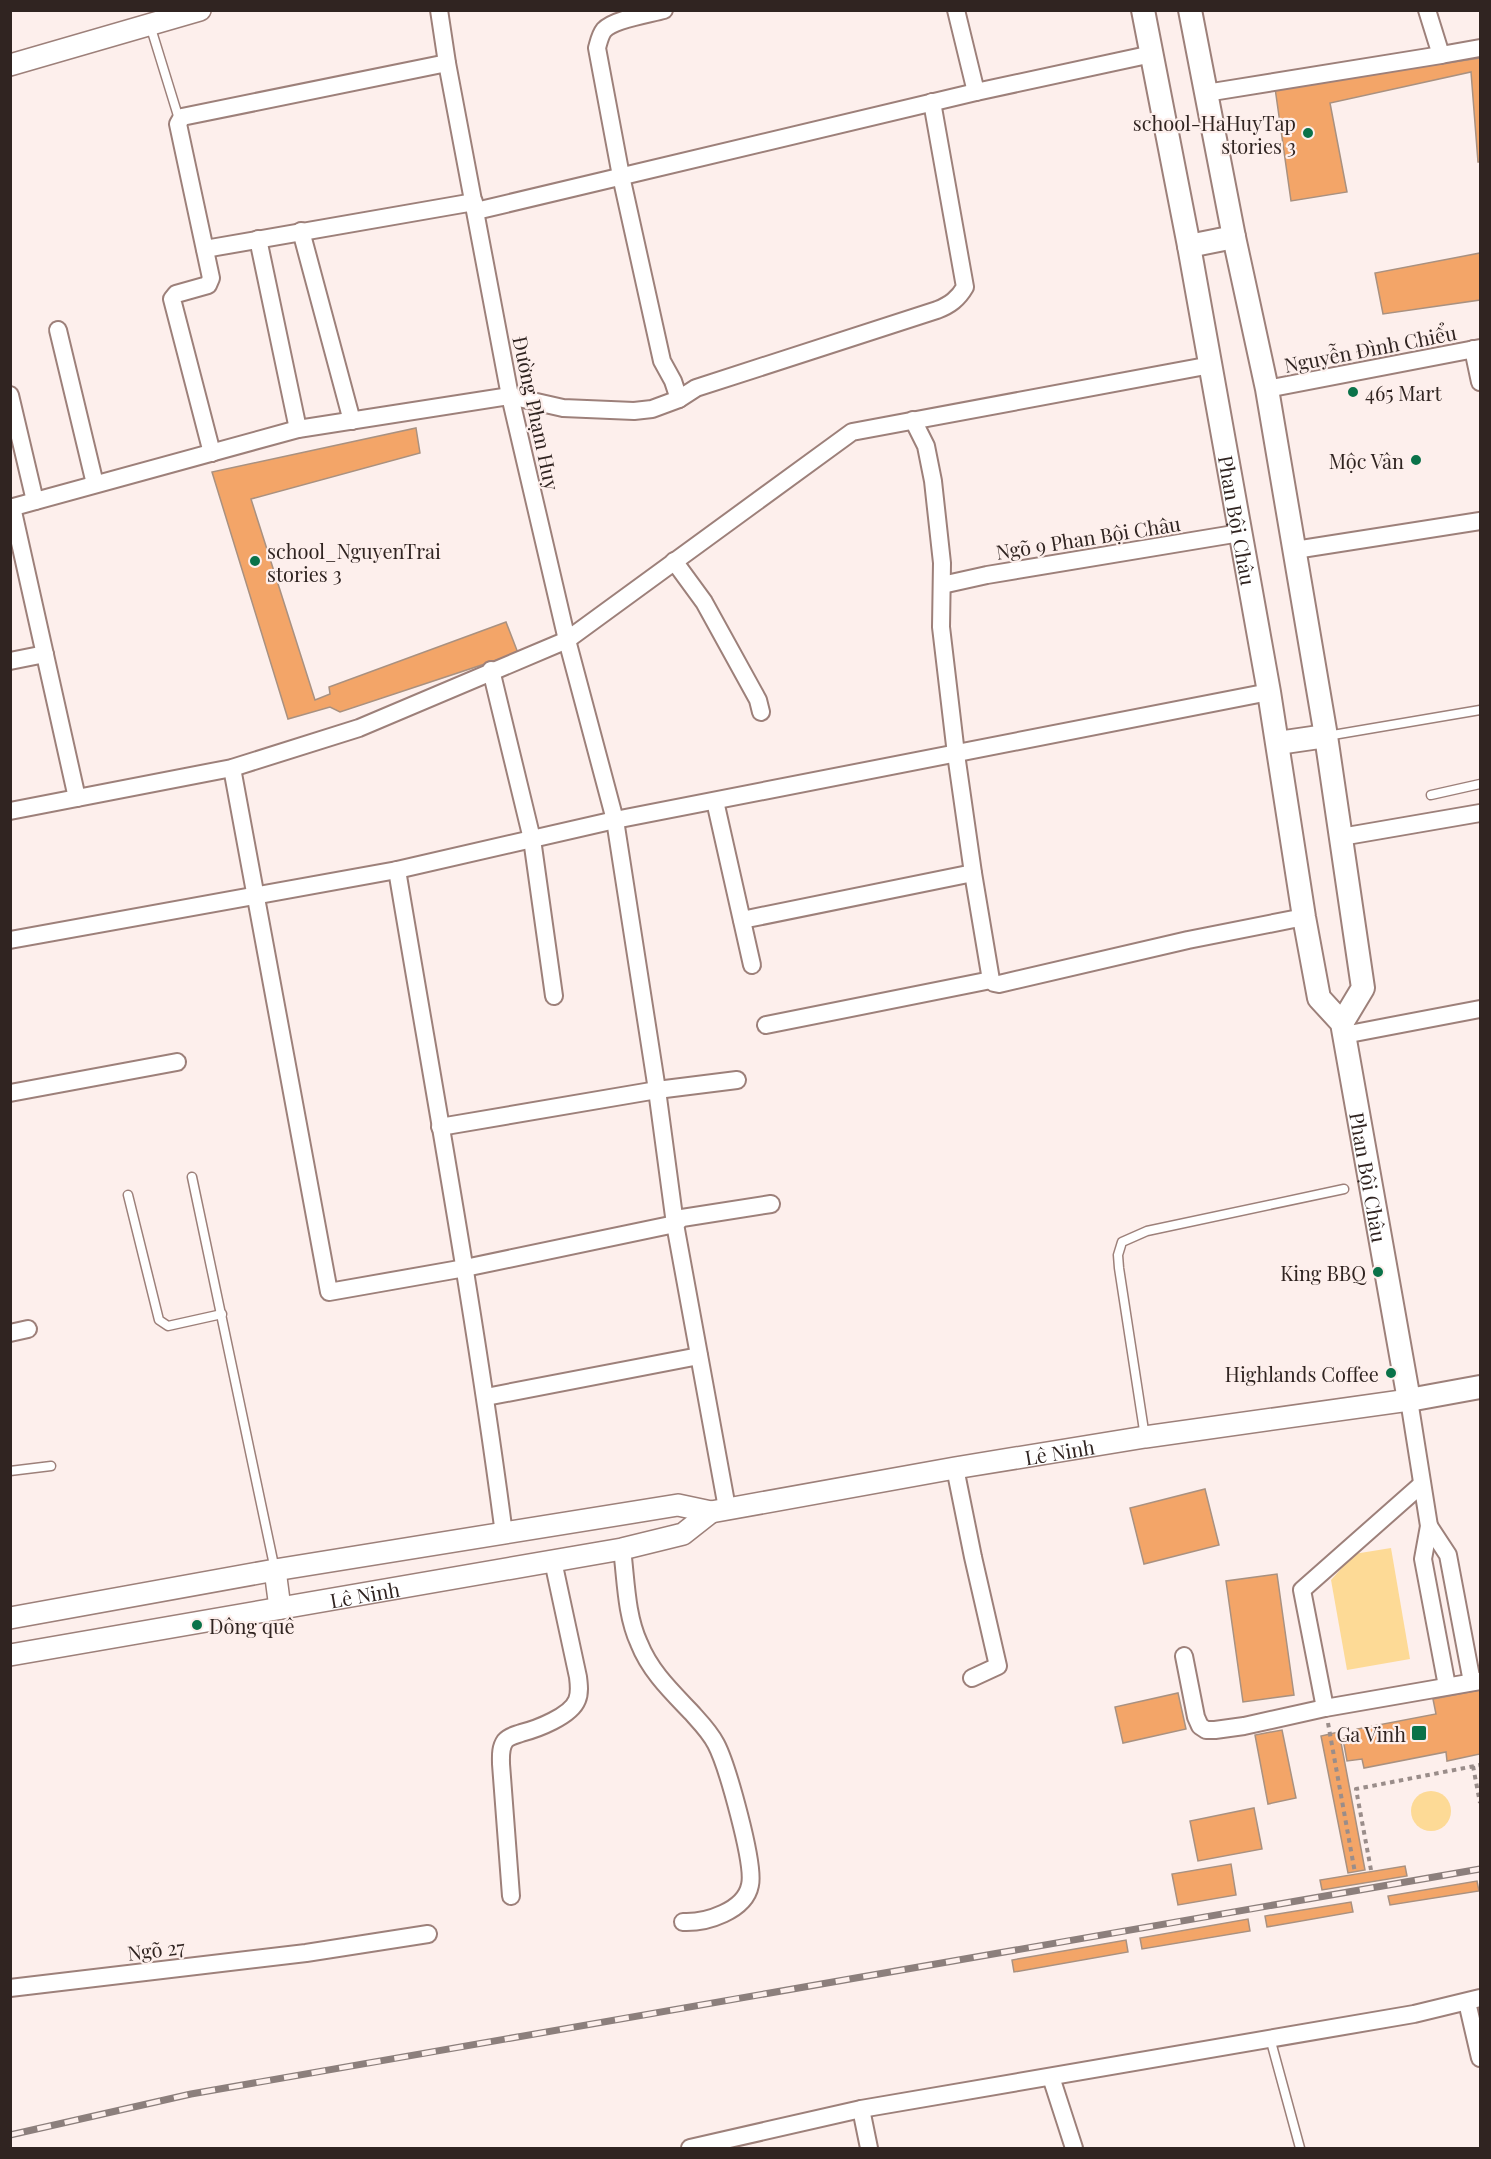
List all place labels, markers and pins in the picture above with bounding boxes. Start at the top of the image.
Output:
place label: school-HaHuyTap stories 3 [1133,109,1296,159]
marker: school-HaHuyTap stories 3 [1301,126,1315,140]
place label: 465 Mart [1365,379,1442,406]
marker: 465 Mart [1346,385,1360,399]
place label: Mộc Vân [1329,447,1404,474]
marker: Mộc Vân [1409,453,1423,467]
place label: school_NguyenTrai stories 3 [267,537,441,587]
marker: school_NguyenTrai stories 3 [248,554,262,568]
place label: King BBQ [1280,1259,1367,1286]
marker: King BBQ [1371,1265,1385,1279]
place label: Highlands Coffee [1225,1360,1379,1387]
marker: Highlands Coffee [1384,1366,1398,1380]
place label: Dông quê [209,1612,295,1639]
marker: Dông quê [190,1618,204,1632]
place label: Ga Vinh [1336,1720,1406,1747]
marker: Ga Vinh [1410,1724,1428,1742]

